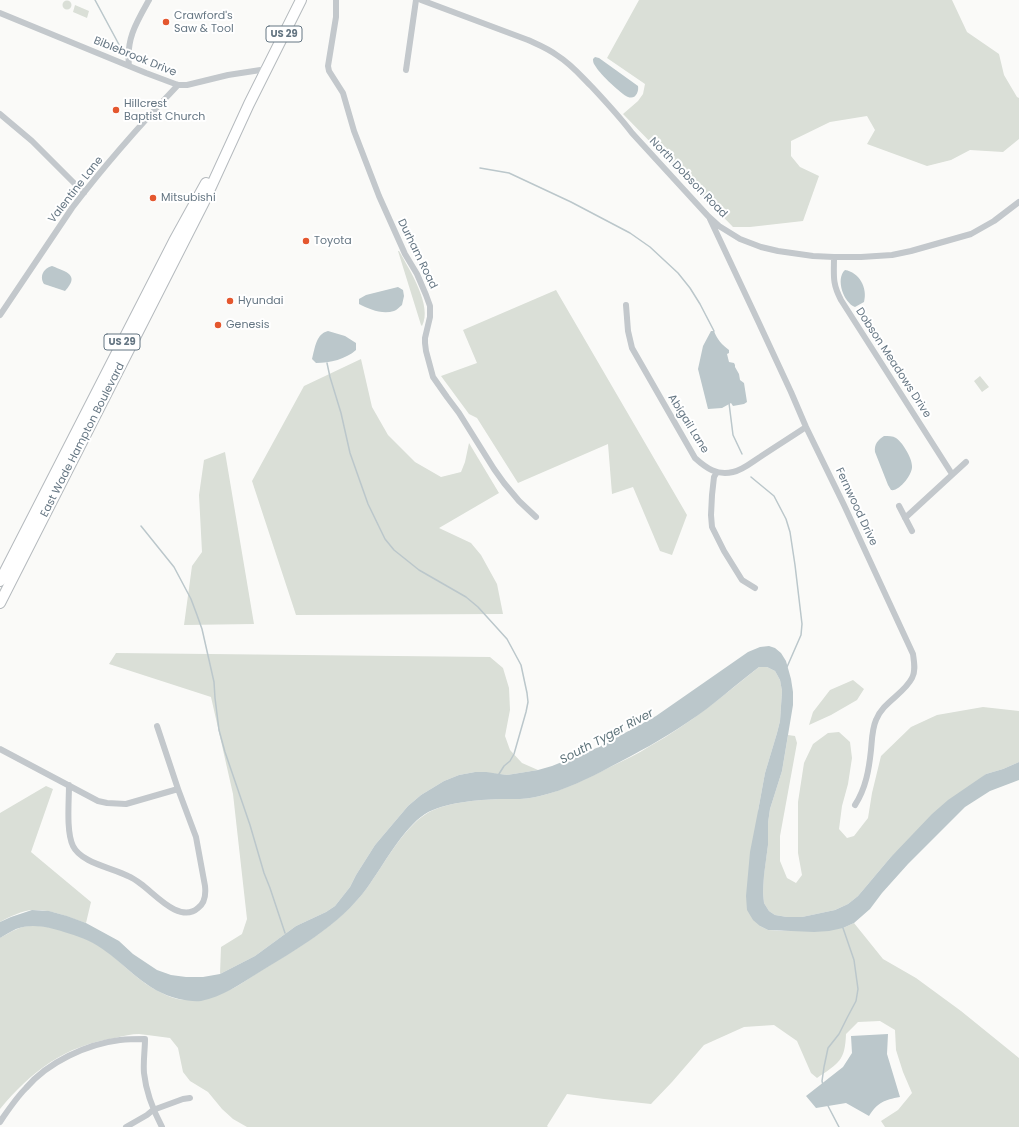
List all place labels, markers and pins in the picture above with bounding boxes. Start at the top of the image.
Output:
place label: Crawford's Saw & Tool [174,9,234,35]
marker: Crawford's Saw & Tool [161,17,171,27]
place label: Hillcrest Baptist Church [124,97,205,123]
marker: Hillcrest Baptist Church [111,105,121,115]
place label: Mitsubishi [161,191,216,205]
marker: Mitsubishi [148,193,158,203]
place label: Toyota [314,234,352,248]
marker: Toyota [301,236,311,246]
place label: Hyundai [238,294,283,308]
marker: Hyundai [225,296,235,306]
place label: Genesis [226,318,269,332]
marker: Genesis [213,320,223,330]

